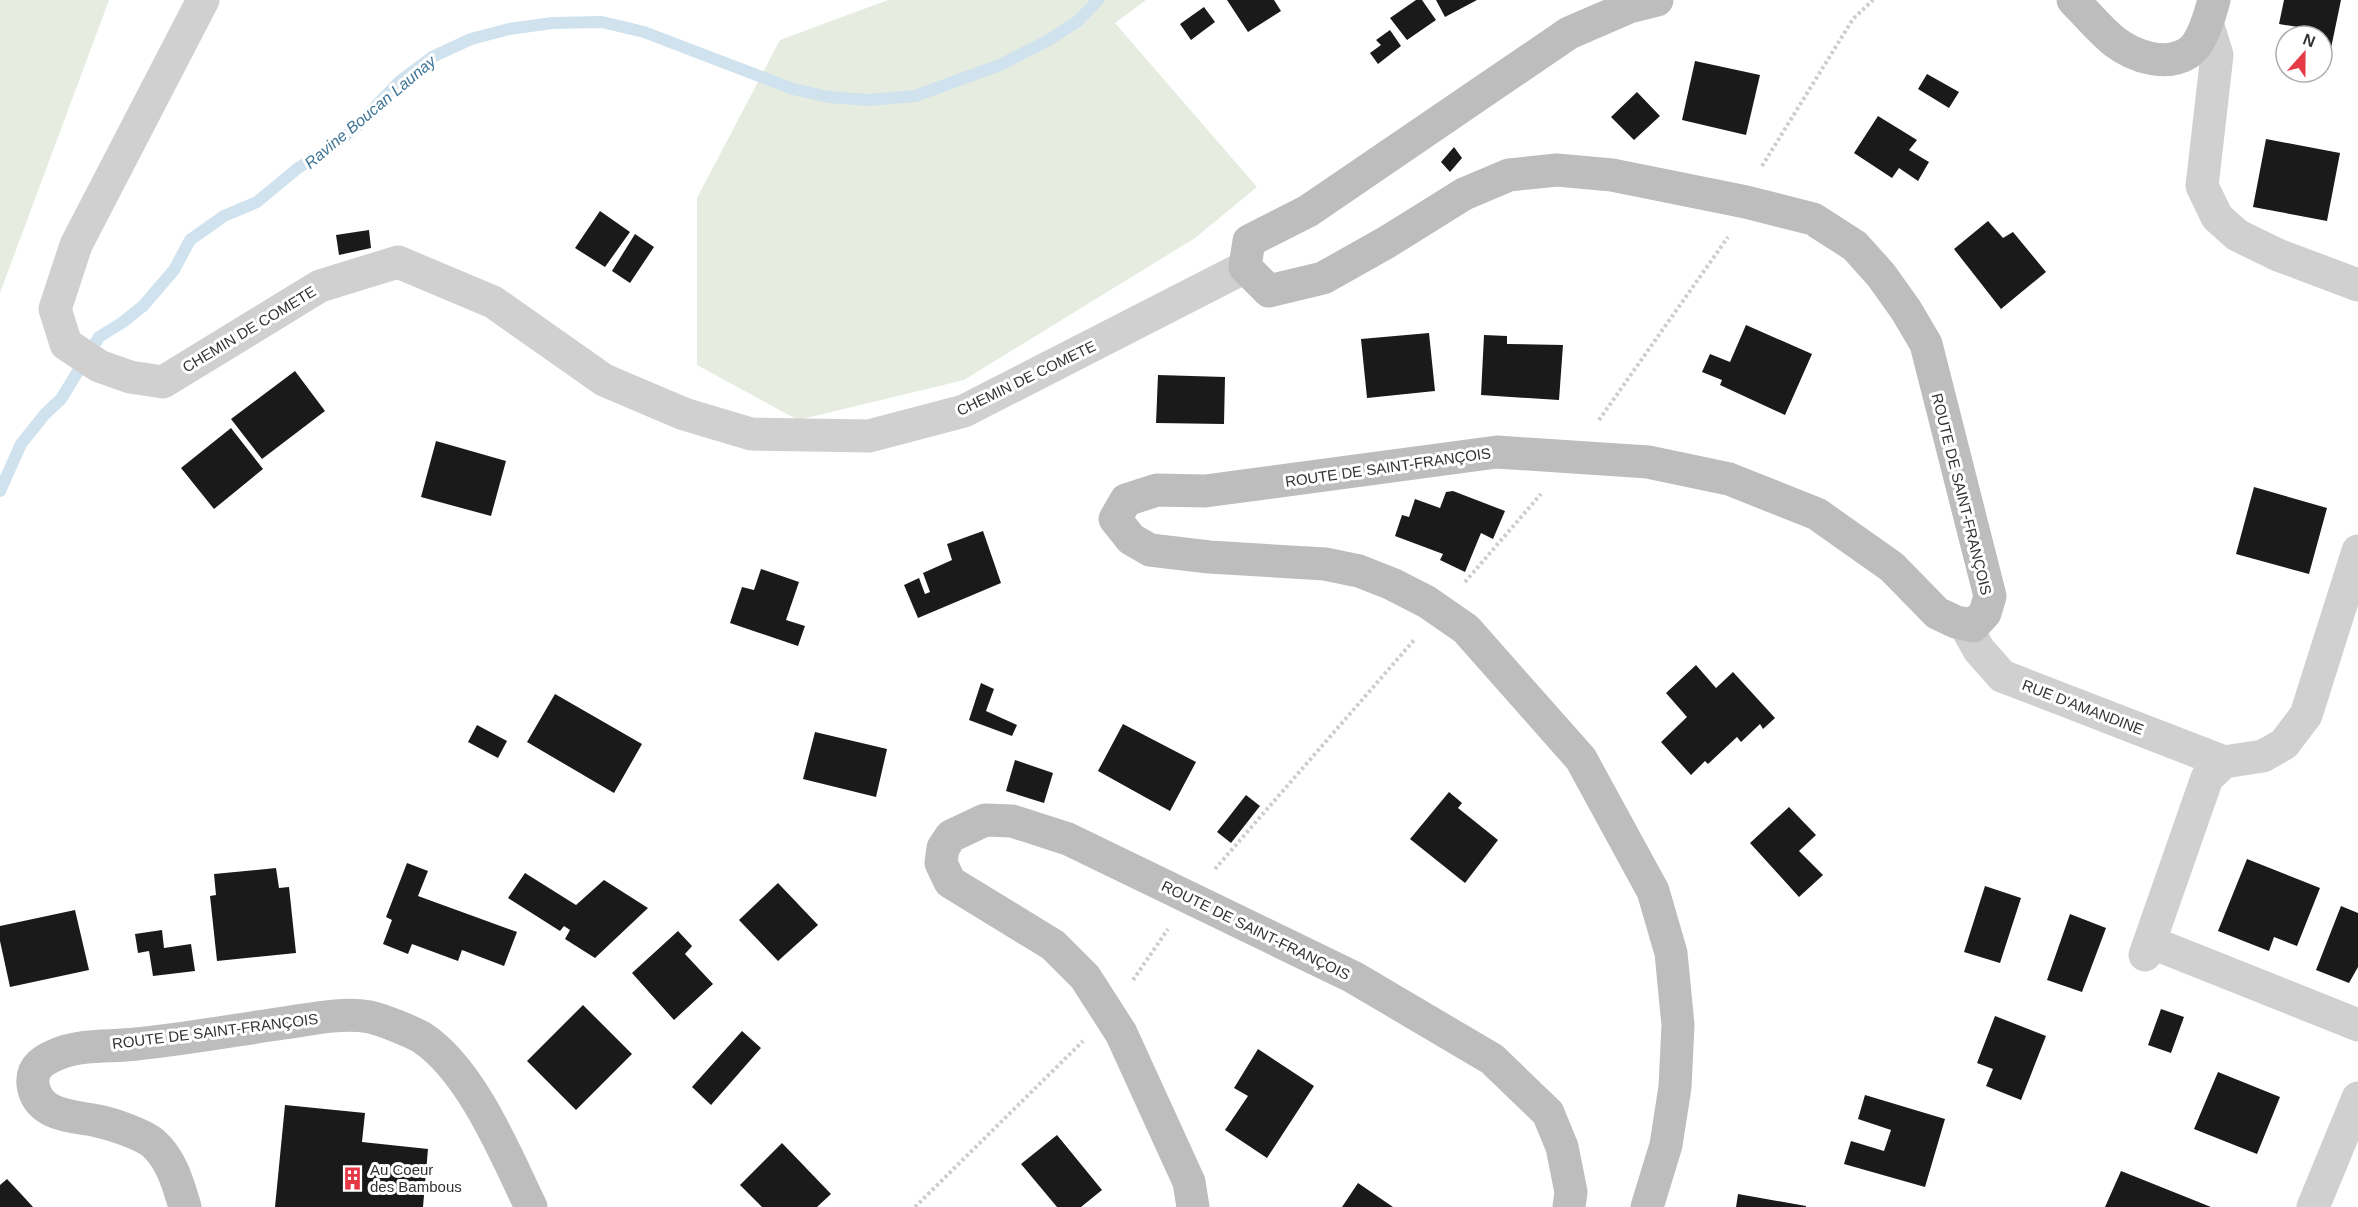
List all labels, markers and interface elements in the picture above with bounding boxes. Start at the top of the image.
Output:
north arrow [2274,24,2334,84]
text: N [2301,30,2318,50]
water label: Ravine Boucan Launay [301,52,440,172]
street label: CHEMIN DE COMETE [179,282,319,376]
street label: CHEMIN DE COMETE [954,337,1098,419]
street label: ROUTE DE SAINT-FRANÇOIS [1929,391,1995,597]
street label: ROUTE DE SAINT-FRANÇOIS [1284,444,1492,490]
street label: RUE D'AMANDINE [2020,676,2146,738]
street label: ROUTE DE SAINT-FRANÇOIS [1159,877,1353,983]
street label: ROUTE DE SAINT-FRANÇOIS [111,1010,319,1052]
place label: Au Coeur des Bambous [370,1161,462,1195]
building icon: Au Coeur des Bambous [339,1165,365,1191]

